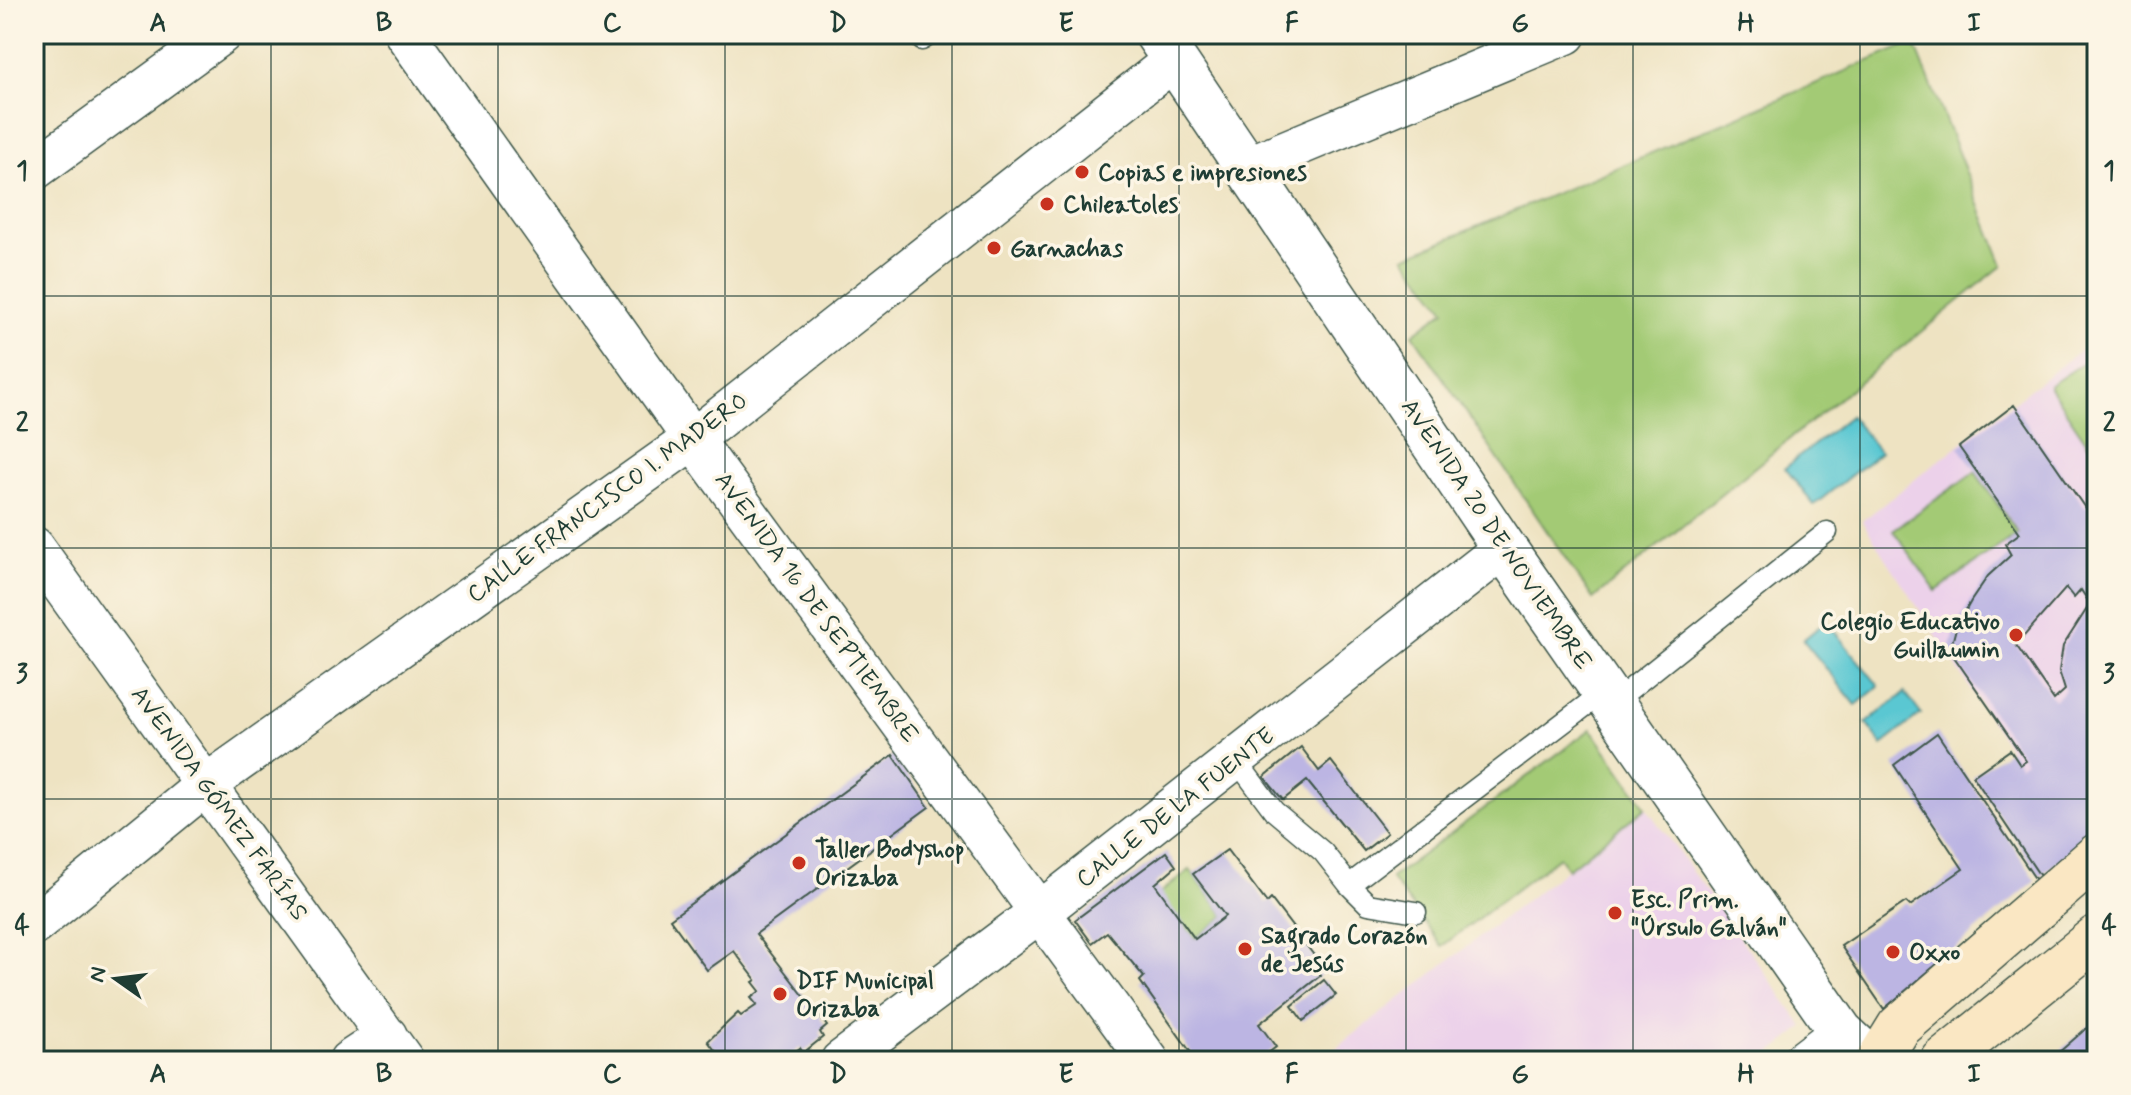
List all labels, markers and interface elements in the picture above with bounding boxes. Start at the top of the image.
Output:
text: A [149,7,167,41]
text: B [376,7,392,41]
text: C [603,7,622,41]
text: D [829,7,847,41]
text: E [1058,7,1074,41]
text: F [1285,7,1299,41]
text: G [1511,7,1529,41]
text: H [1738,7,1755,41]
text: I [1967,7,1981,41]
text: 1 [16,155,28,189]
text: 1 [2103,155,2115,189]
place label: Copias e impresiones [1098,158,1308,189]
marker: Copias e impresiones [1073,163,1091,181]
place label: Chileatoles [1063,190,1179,221]
marker: Chileatoles [1038,195,1056,213]
place label: Garnachas [1010,234,1123,265]
marker: Garnachas [985,239,1003,257]
street label: CALLE FRANCISCO I. MADERO [462,386,754,610]
street label: AVENIDA 20 DE NOVIEMBRE [1393,393,1598,677]
text: 2 [16,407,29,441]
text: 2 [2103,407,2116,441]
street label: AVENIDA 16 DE SEPTIEMBRE [707,466,925,750]
place label: Colegio Educativo Guillaumin [1820,607,2000,666]
marker: Colegio Educativo Guillaumin [2007,626,2025,644]
text: 3 [16,658,28,692]
text: 3 [2103,658,2115,692]
street label: AVENIDA GÓMEZ FARÍAS [123,680,315,927]
street label: CALLE DE LA FUENTE [1071,721,1281,895]
place label: Taller Bodyshop Orizaba [815,835,964,894]
marker: Taller Bodyshop Orizaba [790,854,808,872]
place label: Esc. Prim. "Úrsulo Galván" [1631,885,1787,944]
marker: Esc. Prim. "Úrsulo Galván" [1606,904,1624,922]
text: 4 [14,910,30,944]
text: 4 [2101,910,2117,944]
place label: Sagrado Corazón de Jesús [1261,921,1428,980]
place label: Oxxo [1909,938,1961,969]
north arrow [76,939,156,1019]
marker: Sagrado Corazón de Jesús [1236,940,1254,958]
marker: Oxxo [1884,943,1902,961]
text: N [83,964,114,985]
place label: DIF Municipal Orizaba [796,966,934,1025]
marker: DIF Municipal Orizaba [771,985,789,1003]
text: A [149,1058,167,1092]
text: B [376,1058,392,1092]
text: C [603,1058,622,1092]
text: D [829,1058,847,1092]
text: E [1058,1058,1074,1092]
text: F [1285,1058,1299,1092]
text: G [1511,1058,1529,1092]
text: H [1738,1058,1755,1092]
text: I [1967,1058,1981,1092]

